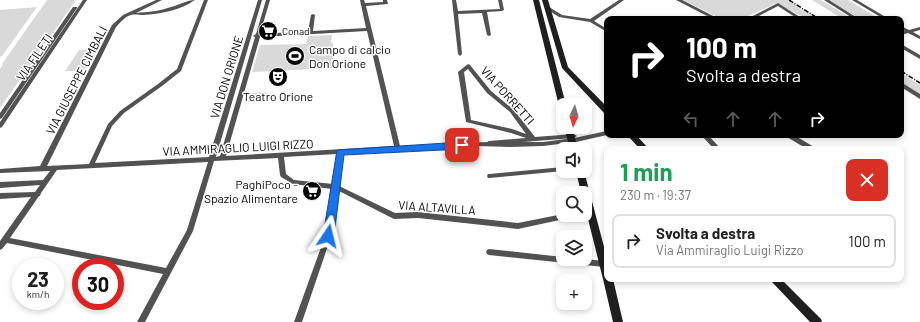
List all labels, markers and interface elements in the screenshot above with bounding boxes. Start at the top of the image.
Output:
supermarket icon: Conad [257,20,279,42]
street label: VIA GIUSEPPE CIMBALI [43,24,109,136]
place label: Conad [282,25,309,37]
text: 100 m [686,30,757,64]
street label: VIA FILETI [13,31,55,83]
icon: right [620,32,672,84]
street label: VIA DON ORIONE [207,34,245,120]
place label: Campo di calcio Don Orione [309,42,391,70]
sports icon: Campo di calcio Don Orione [284,45,306,67]
street label: VIA PORRETTI [478,63,538,127]
text: Svolta a destra [686,64,801,86]
theatre icon: Teatro Orione [267,66,289,88]
place label: Teatro Orione [243,89,313,103]
north arrow [556,98,592,134]
map controls [556,98,592,310]
icon: left [680,108,702,130]
icon: ahead [722,108,744,130]
icon: ahead [764,108,786,130]
icon: right [806,108,828,130]
pin [445,128,479,162]
icon: arrive [451,134,473,156]
street label: VIA AMMIRAGLIO LUIGI RIZZO [162,136,314,158]
button: sound [556,142,592,178]
text: 1 min [620,157,673,186]
button: close [846,159,888,201]
place label: PaghiPoco - Spazio Alimentare [204,177,298,205]
supermarket icon: PaghiPoco - Spazio Alimentare [301,180,323,202]
button: search [556,186,592,222]
text: 230 m · 19:37 [620,187,691,203]
street label: VIA ALTAVILLA [398,197,476,217]
position arrow [307,215,349,257]
text: Svolta a destra [656,224,755,242]
button: layers [556,230,592,266]
icon: right [622,230,644,252]
text: 100 m [848,232,886,250]
text: Via Ammiraglio Luigi Rizzo [656,242,804,258]
speed limit sign: 30 [72,258,124,310]
text: 23 [27,267,49,291]
button: + [556,274,592,310]
text: km/h [27,288,49,300]

